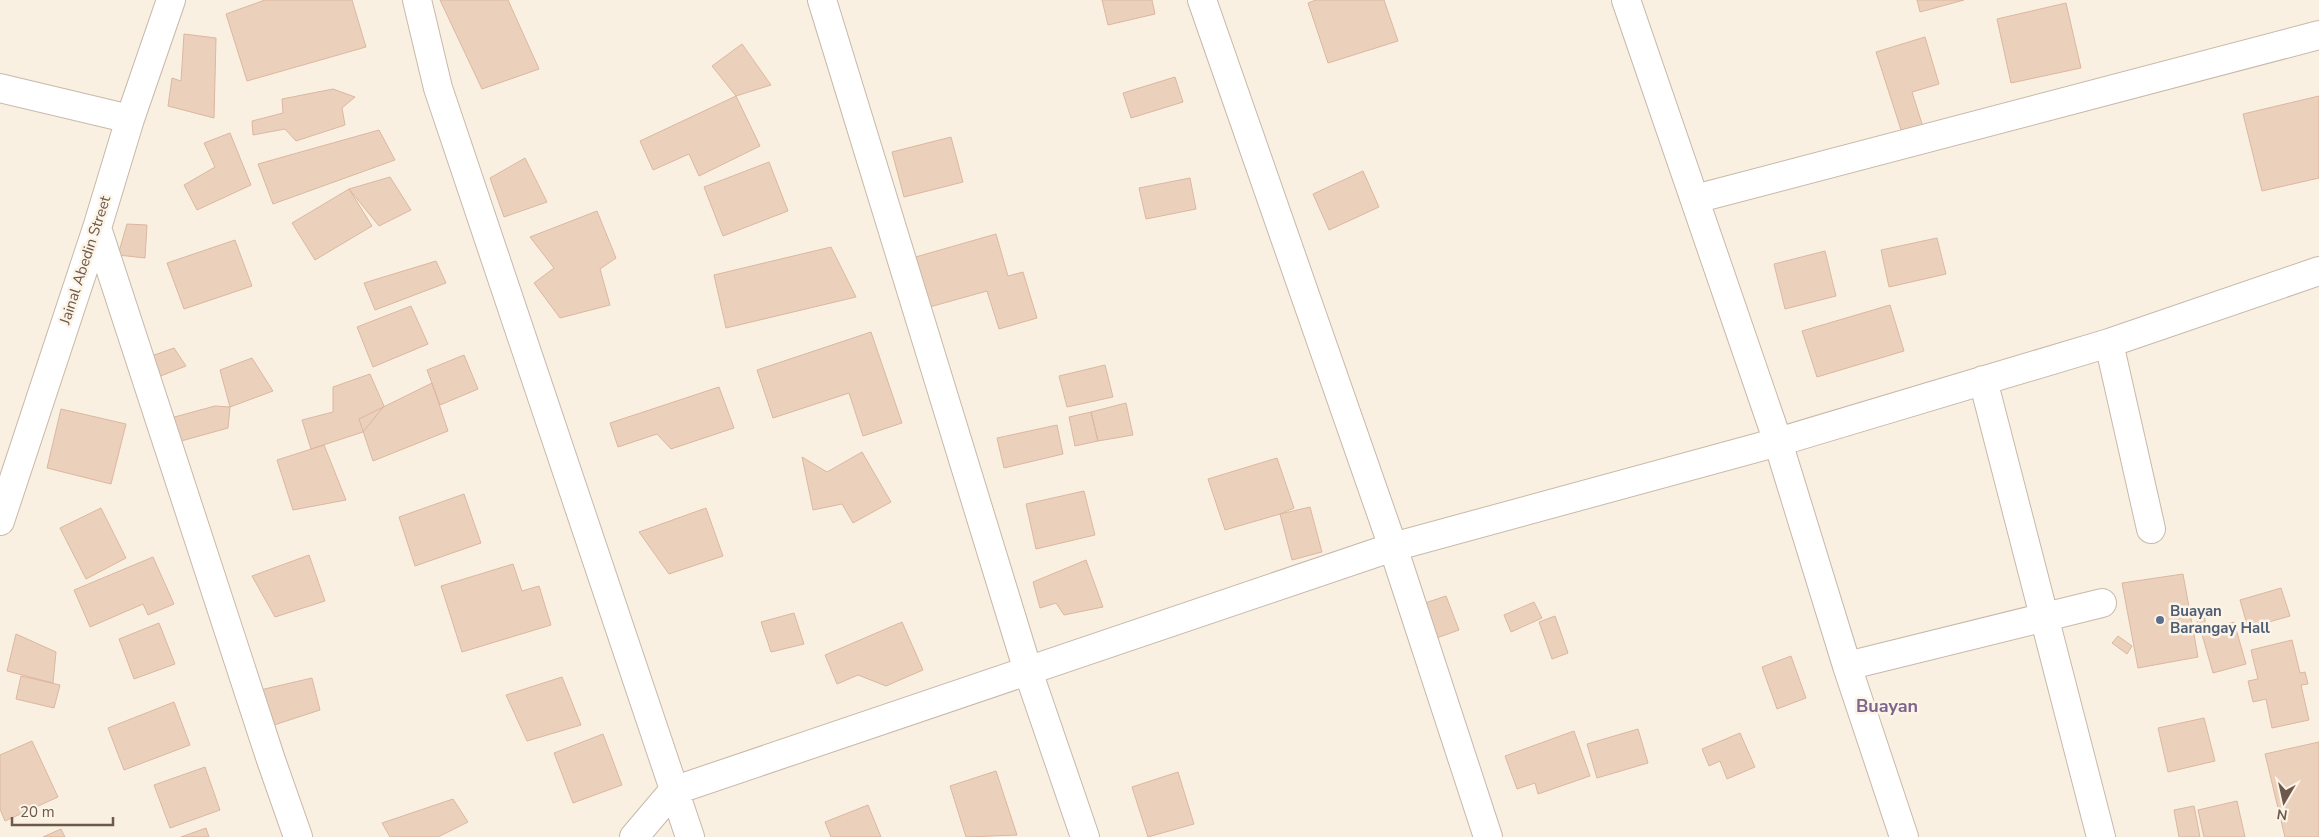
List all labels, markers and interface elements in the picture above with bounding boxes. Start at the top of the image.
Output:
street label: Jainal Abedin Street [54,192,115,328]
place label: Buayan Barangay Hall [2170,601,2270,638]
marker: Buayan Barangay Hall [2154,614,2166,626]
district label: Buayan [1856,694,1918,718]
north arrow [2259,777,2309,827]
scale bar [12,794,114,826]
text: 20 m [20,802,55,822]
text: N [2275,804,2289,825]

